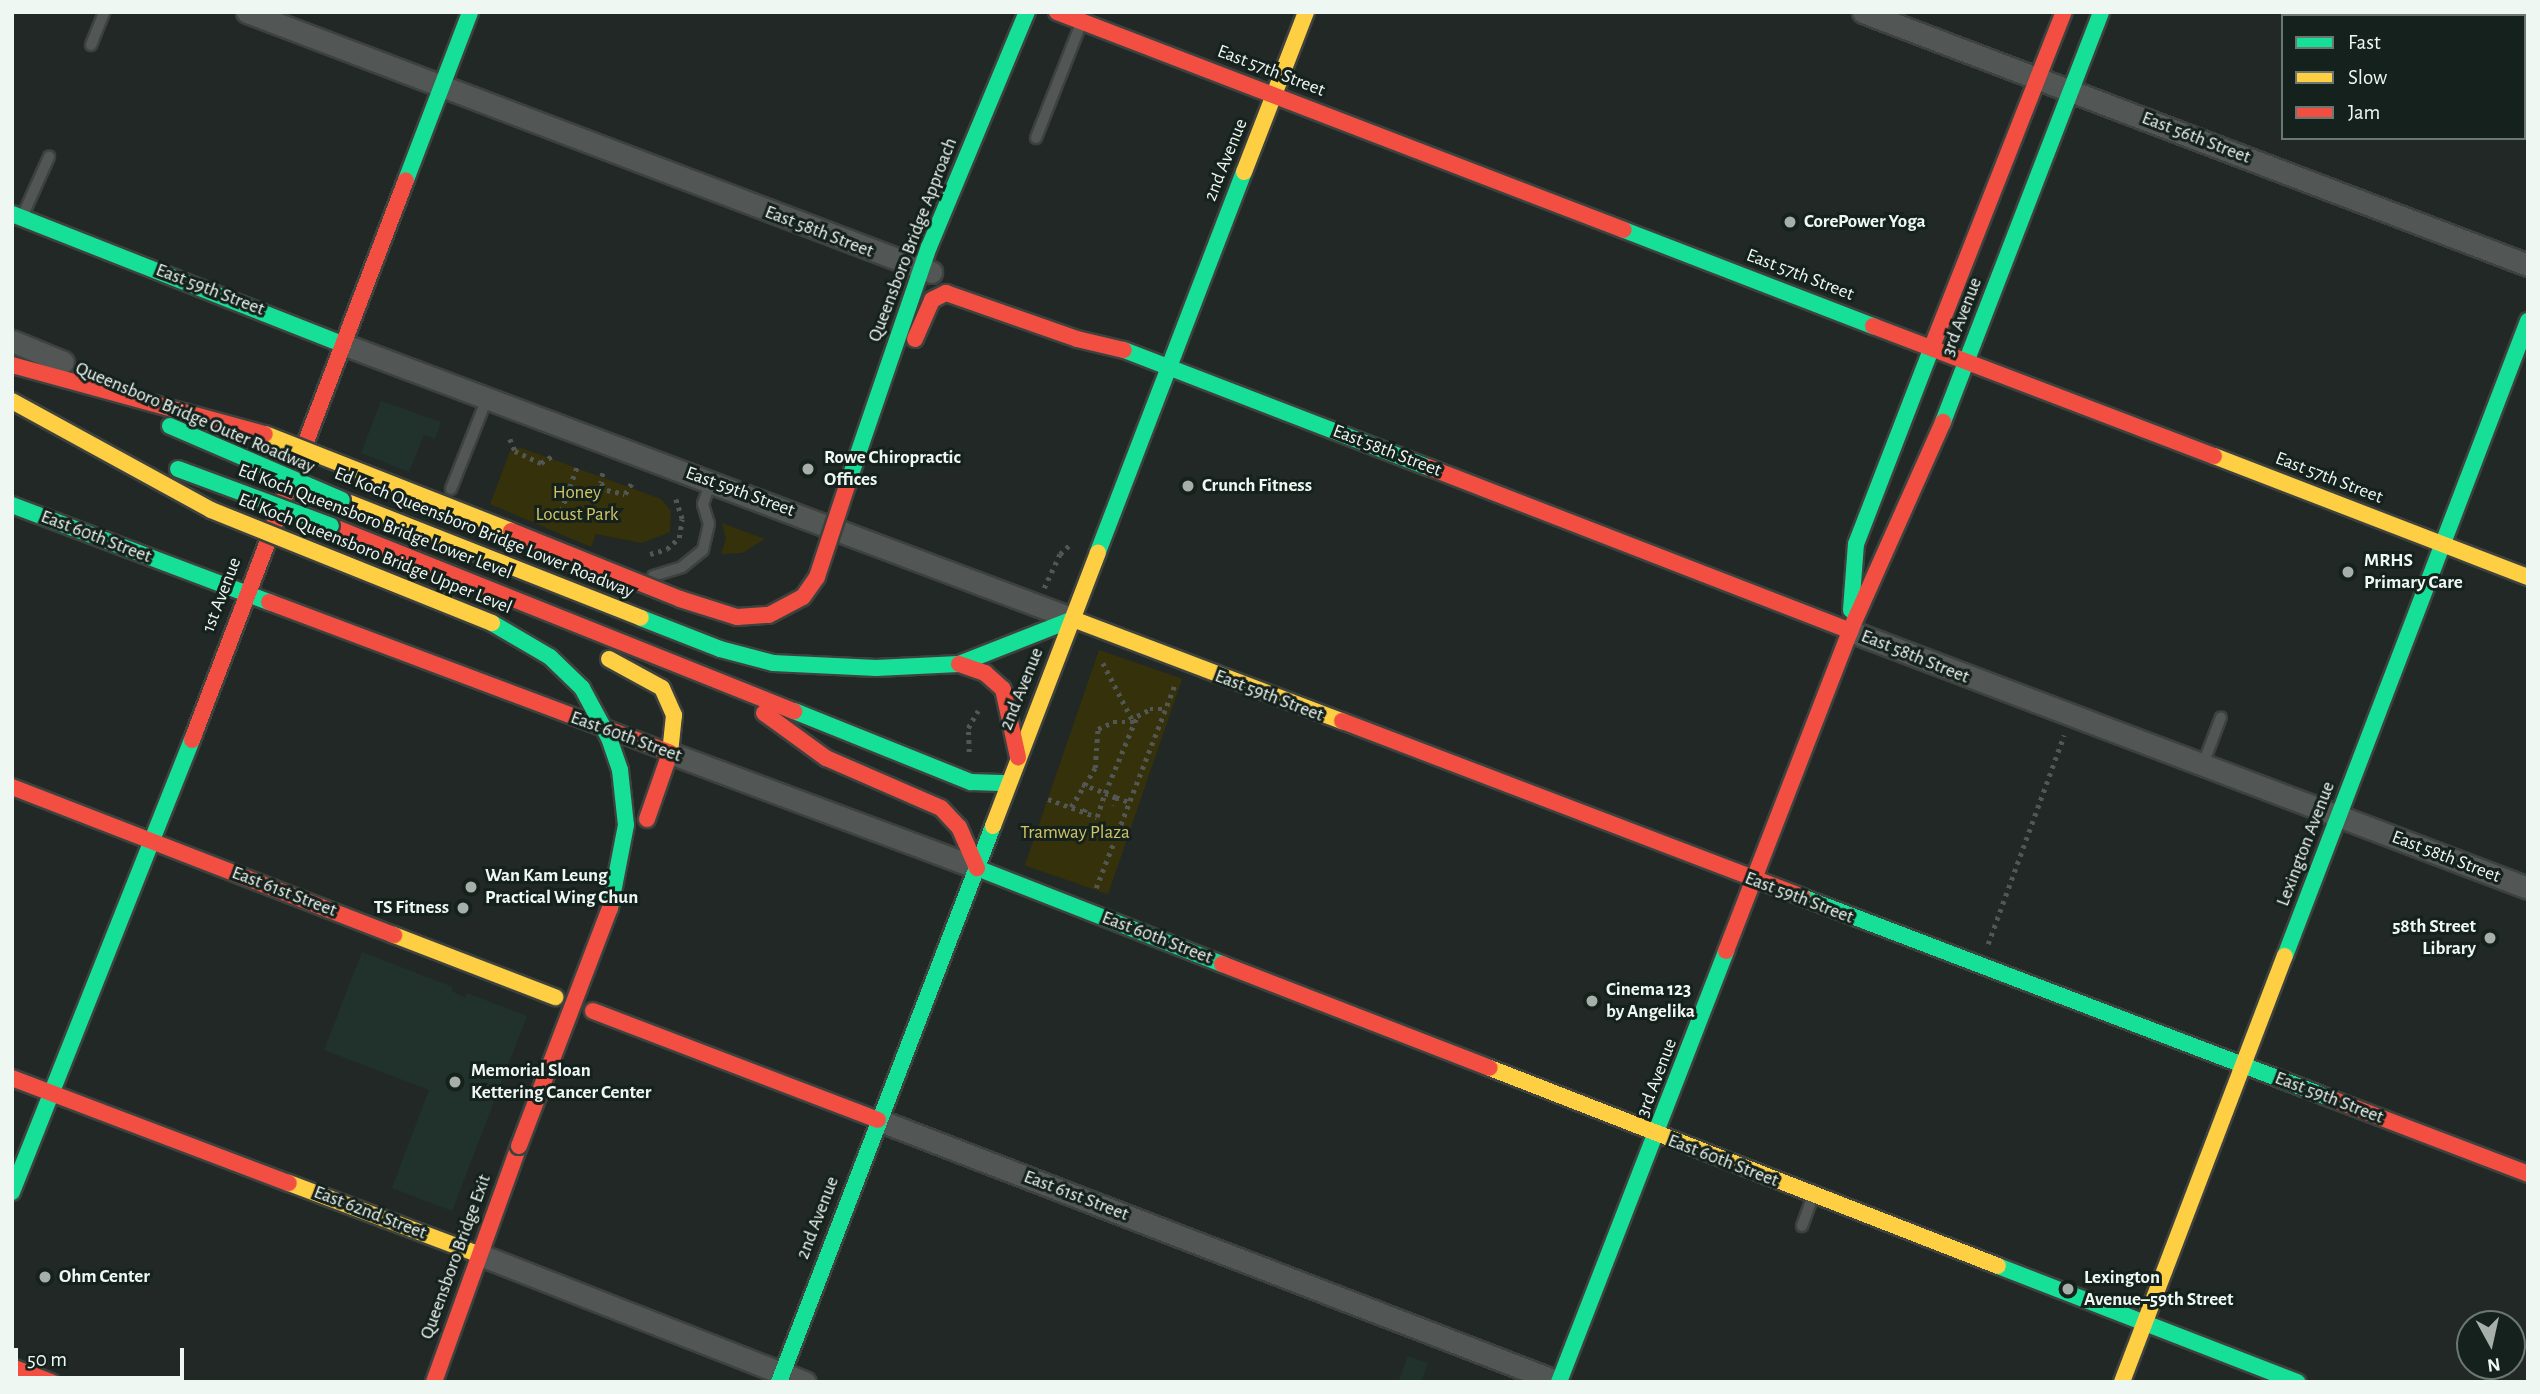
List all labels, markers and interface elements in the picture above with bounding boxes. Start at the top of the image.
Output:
legend [2281,14,2526,140]
text: Fast [2348,32,2381,53]
street label: East 57th Street [1214,40,1328,102]
text: Slow [2348,67,2387,88]
text: Jam [2348,102,2380,123]
street label: East 56th Street [2138,107,2254,169]
street label: 2nd Avenue [1199,115,1253,205]
street label: Queensboro Bridge Approach [864,135,962,345]
street label: East 58th Street [761,201,877,263]
place label: CorePower Yoga [1804,211,1926,233]
marker: CorePower Yoga [1782,214,1798,230]
street label: East 57th Street [1743,244,1857,306]
street label: East 59th Street [152,259,268,321]
street label: 3rd Avenue [1937,274,1987,360]
street label: Queensboro Bridge Outer Roadway [72,357,318,479]
street label: East 58th Street [1329,420,1445,482]
place label: Rowe Chiropractic Offices [824,447,961,491]
street label: East 57th Street [2272,447,2386,509]
street label: Ed Koch Queensboro Bridge Lower Level [235,459,515,585]
marker: Rowe Chiropractic Offices [798,459,818,479]
street label: Ed Koch Queensboro Bridge Lower Roadway [331,462,637,604]
street label: East 59th Street [682,462,798,522]
place label: Crunch Fitness [1202,475,1312,497]
marker: Crunch Fitness [1180,478,1196,494]
park label: Honey Locust Park [536,482,618,526]
street label: Ed Koch Queensboro Bridge Upper Level [235,489,515,619]
street label: East 60th Street [38,505,154,569]
place label: MRHS Primary Care [2364,550,2463,594]
street label: 1st Avenue [197,554,247,636]
marker: MRHS Primary Care [2338,562,2358,582]
street label: East 58th Street [1858,625,1972,689]
street label: 2nd Avenue [995,644,1049,734]
street label: East 59th Street [1211,665,1327,727]
street label: East 60th Street [567,706,685,768]
street label: Lexington Avenue [2272,778,2340,910]
park label: Tramway Plaza [1020,822,1130,844]
street label: East 58th Street [2388,826,2504,888]
street label: East 61st Street [228,862,340,922]
place label: Wan Kam Leung Practical Wing Chun [485,865,638,909]
street label: East 59th Street [1741,867,1857,929]
marker: Wan Kam Leung Practical Wing Chun [463,879,479,895]
place label: TS Fitness [374,897,449,919]
marker: TS Fitness [455,900,471,916]
street label: East 60th Street [1099,906,1215,970]
place label: 58th Street Library [2392,916,2476,960]
marker: 58th Street Library [2482,930,2498,946]
place label: Cinema 123 by Angelika [1606,979,1695,1023]
marker: Cinema 123 by Angelika [1584,993,1600,1009]
street label: 3rd Avenue [1632,1035,1682,1121]
place label: Memorial Sloan Kettering Cancer Center [471,1060,651,1104]
street label: East 59th Street [2271,1067,2387,1129]
marker: Memorial Sloan Kettering Cancer Center [445,1072,465,1092]
street label: East 60th Street [1665,1129,1781,1193]
street label: East 61st Street [1020,1166,1132,1226]
street label: Queensboro Bridge Exit [416,1172,496,1342]
street label: 2nd Avenue [792,1173,844,1263]
street label: East 62nd Street [310,1181,430,1245]
place label: Ohm Center [59,1266,150,1288]
place label: Lexington Avenue–59th Street [2084,1267,2233,1311]
marker: Ohm Center [37,1269,53,1285]
marker: Lexington Avenue–59th Street [2058,1279,2078,1299]
north arrow [2456,1310,2526,1380]
scale bar [18,1334,187,1378]
text: 50 m [27,1349,67,1370]
text: N [2486,1354,2502,1375]

